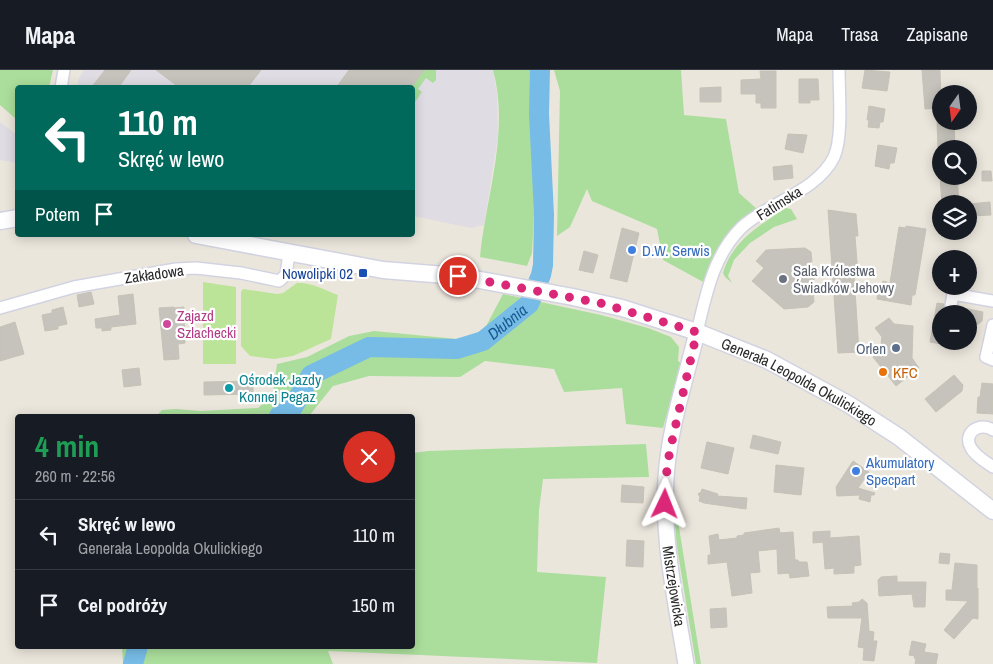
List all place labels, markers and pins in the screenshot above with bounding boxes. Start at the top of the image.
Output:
place label: D.W. Serwis [642,240,710,261]
marker: D.W. Serwis [626,244,638,256]
pin [437,255,479,297]
place label: Sala Królestwa Świadków Jehowy [793,260,895,298]
place label: Nowolipki 02 [282,263,353,284]
marker: Nowolipki 02 [357,267,369,279]
marker: Sala Królestwa Świadków Jehowy [777,273,789,285]
place label: Zajazd Szlachecki [177,305,236,343]
marker: Zajazd Szlachecki [161,318,173,330]
place label: Orlen [856,338,886,359]
marker: Orlen [890,342,902,354]
place label: KFC [893,362,918,383]
marker: KFC [877,366,889,378]
place label: Ośrodek Jazdy Konnej Pegaz [239,369,322,407]
marker: Ośrodek Jazdy Konnej Pegaz [223,382,235,394]
place label: Akumulatory Specpart [865,452,935,490]
marker: Akumulatory Specpart [850,465,862,477]

